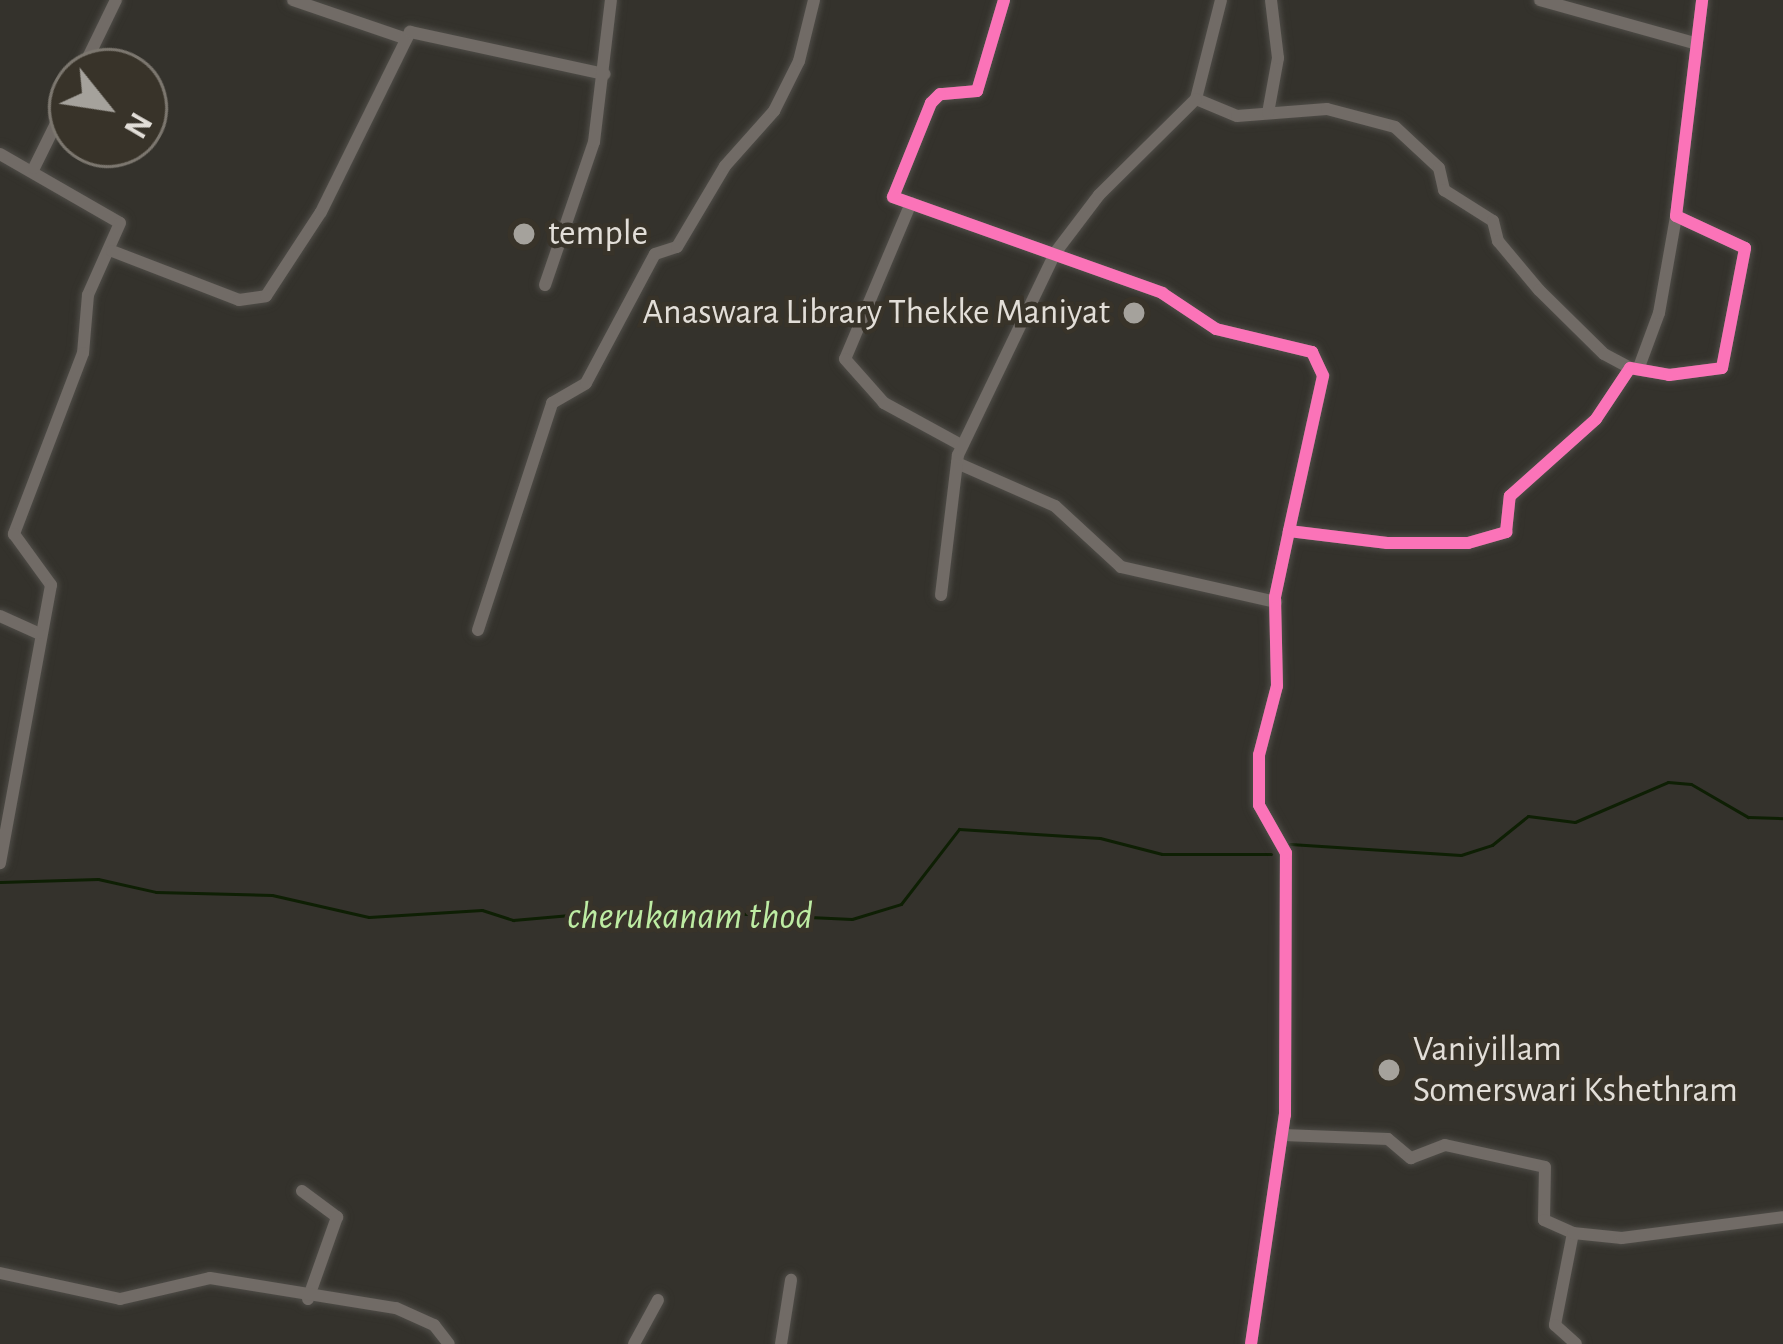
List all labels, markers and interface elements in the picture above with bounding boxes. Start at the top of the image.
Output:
north arrow [48,48,168,168]
text: N [117,107,157,143]
place label: temple [548,212,648,256]
marker: temple [511,221,537,247]
place label: Anaswara Library Thekke Maniyat [643,291,1110,335]
marker: Anaswara Library Thekke Maniyat [1121,300,1147,326]
water label: cherukanam thod [567,894,813,940]
place label: Vaniyillam Somerswari Kshethram [1413,1027,1738,1112]
marker: Vaniyillam Somerswari Kshethram [1376,1057,1402,1083]

